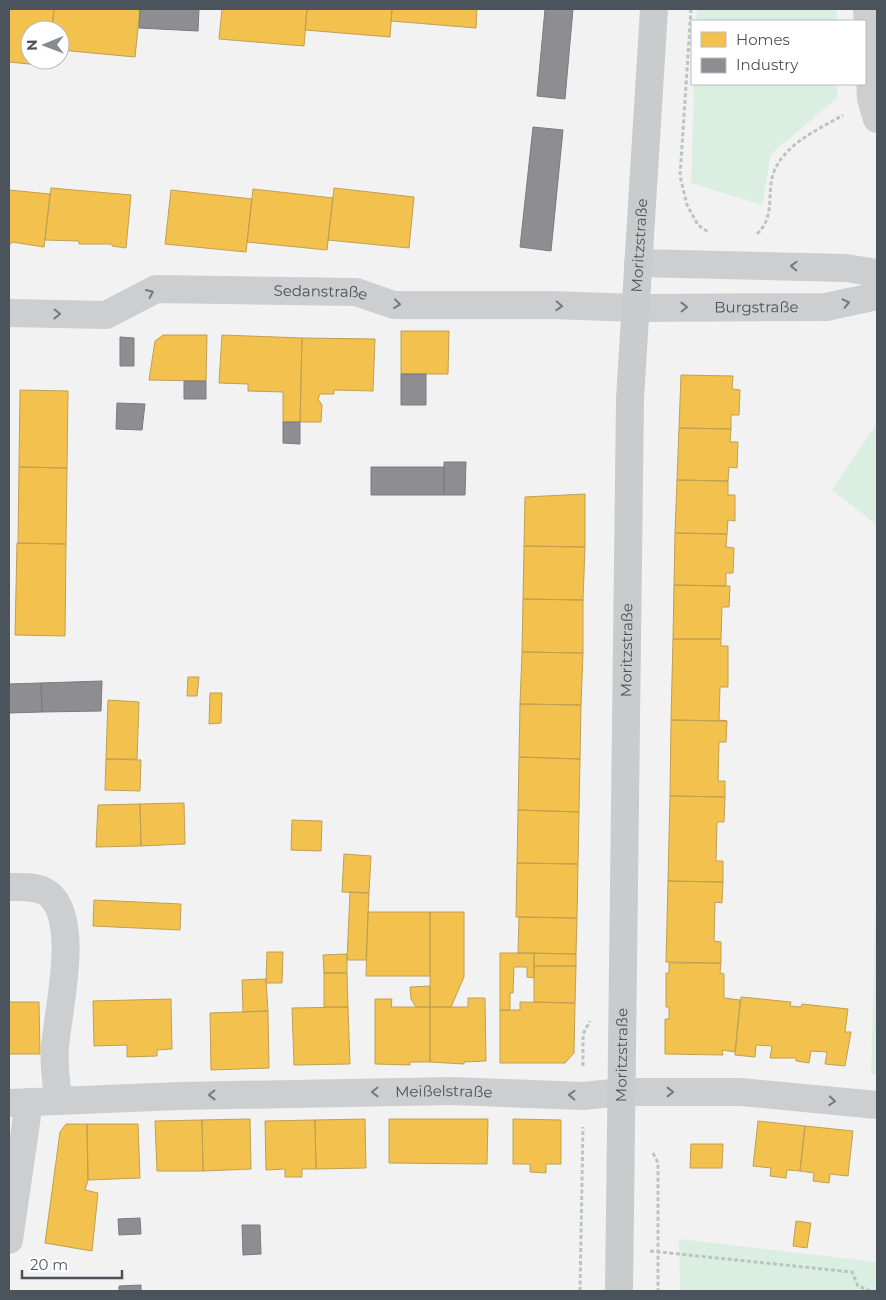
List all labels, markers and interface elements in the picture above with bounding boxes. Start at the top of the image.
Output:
north arrow [20,20,70,70]
legend [691,20,866,85]
text: Homes [736,30,790,49]
text: N [23,39,41,51]
text: Industry [736,55,799,74]
street label: Moritzstraße [627,198,651,293]
one-way arrow [790,261,798,272]
street label: Sedanstraße [273,281,370,304]
one-way arrow [145,288,154,299]
street label: Burgstraße [714,297,799,317]
one-way arrow [393,298,401,309]
one-way arrow [842,298,851,309]
one-way arrow [555,300,563,311]
one-way arrow [681,302,689,312]
one-way arrow [54,308,62,319]
street label: Moritzstraße [616,603,636,697]
street label: Moritzstraße [611,1008,631,1102]
street label: Meißelstraße [395,1081,493,1102]
one-way arrow [371,1087,379,1098]
one-way arrow [666,1087,674,1097]
one-way arrow [208,1090,216,1101]
one-way arrow [568,1090,576,1101]
one-way arrow [828,1095,836,1106]
scale bar [22,1248,122,1280]
text: 20 m [30,1255,68,1274]

